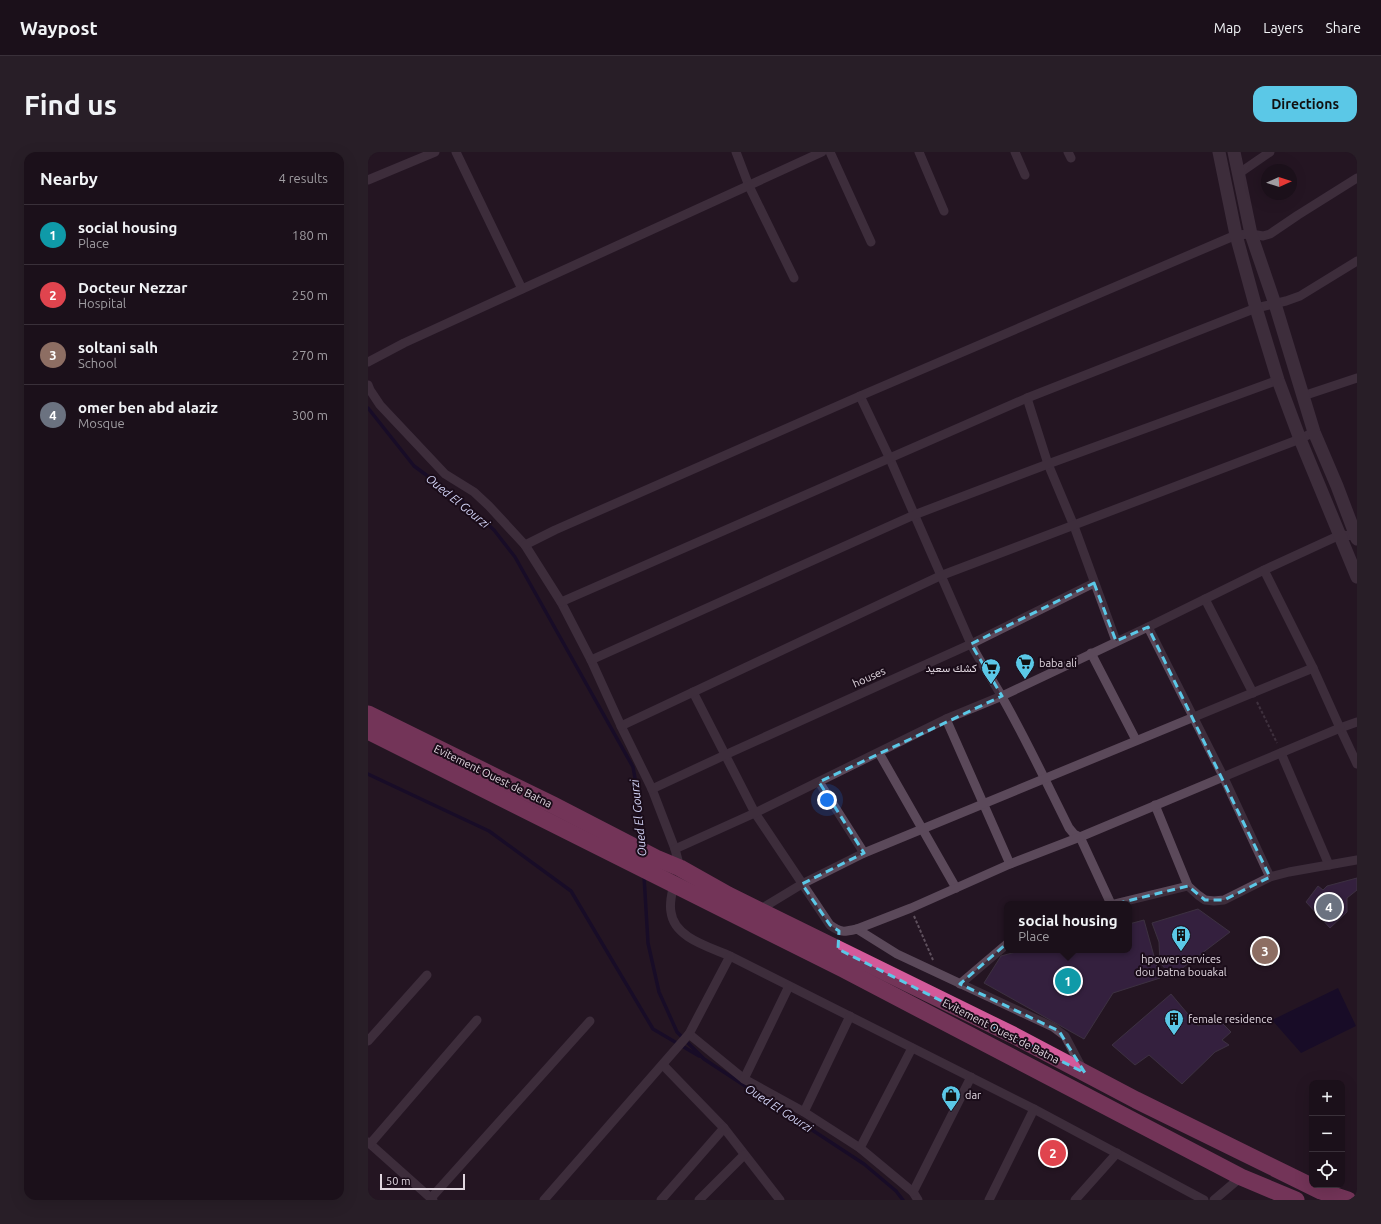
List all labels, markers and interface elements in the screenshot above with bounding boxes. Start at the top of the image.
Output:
text: Waypost [20,17,98,39]
text: Map [1214,20,1241,36]
text: Layers [1263,20,1303,36]
text: Share [1325,20,1361,36]
button: Directions [1253,86,1357,122]
text: Find us [24,89,117,120]
north arrow [1261,164,1297,200]
text: Nearby [40,169,98,188]
text: 4 results [278,171,328,185]
text: social housing [78,219,177,236]
text: 1 [49,228,57,242]
text: 180 m [292,228,328,242]
text: Place [78,236,109,250]
text: Docteur Nezzar [78,279,187,296]
text: 2 [49,288,57,302]
text: 250 m [292,288,328,302]
text: Hospital [78,296,126,310]
text: soltani salh [78,339,158,356]
text: 3 [49,348,57,362]
text: 270 m [292,348,328,362]
text: School [78,356,117,370]
text: omer ben abd alaziz [78,399,218,416]
text: 4 [49,408,57,422]
text: 300 m [292,408,328,422]
text: Mosque [78,416,125,430]
water label: Oued El Gourzi [424,472,493,531]
supermarket icon: baba ali [1014,652,1036,680]
supermarket icon: كشك سعيد [980,657,1002,685]
place label: baba ali [1039,657,1077,669]
place label: كشك سعيد [925,662,977,675]
street label: houses [851,664,887,690]
street label: Evitement Ouest de Batna [432,742,554,810]
water label: Oued El Gourzi [627,778,649,857]
your location [817,790,837,810]
pin: 4 [1316,892,1342,922]
popup [1004,901,1132,953]
text: social housing [1018,912,1118,929]
building icon: hpower services dou batna bouakal [1170,924,1192,952]
text: Place [1018,929,1049,943]
pin: 3 [1252,936,1278,966]
place label: hpower services dou batna bouakal [1135,953,1227,978]
pin: 1 [1055,966,1081,996]
street label: Evitement Ouest de Batna [941,996,1061,1066]
building icon: female residence [1163,1008,1185,1036]
place label: female residence [1188,1013,1273,1025]
map controls [1309,1080,1345,1188]
button: + [1309,1080,1345,1116]
water label: Oued El Gourzi [743,1081,816,1135]
shop icon: dar [940,1084,962,1112]
place label: dar [965,1089,982,1101]
button: − [1309,1116,1345,1152]
pin: 2 [1040,1138,1066,1168]
button: locate [1309,1152,1345,1188]
scale bar [380,1172,465,1191]
text: 50 m [386,1175,410,1187]

